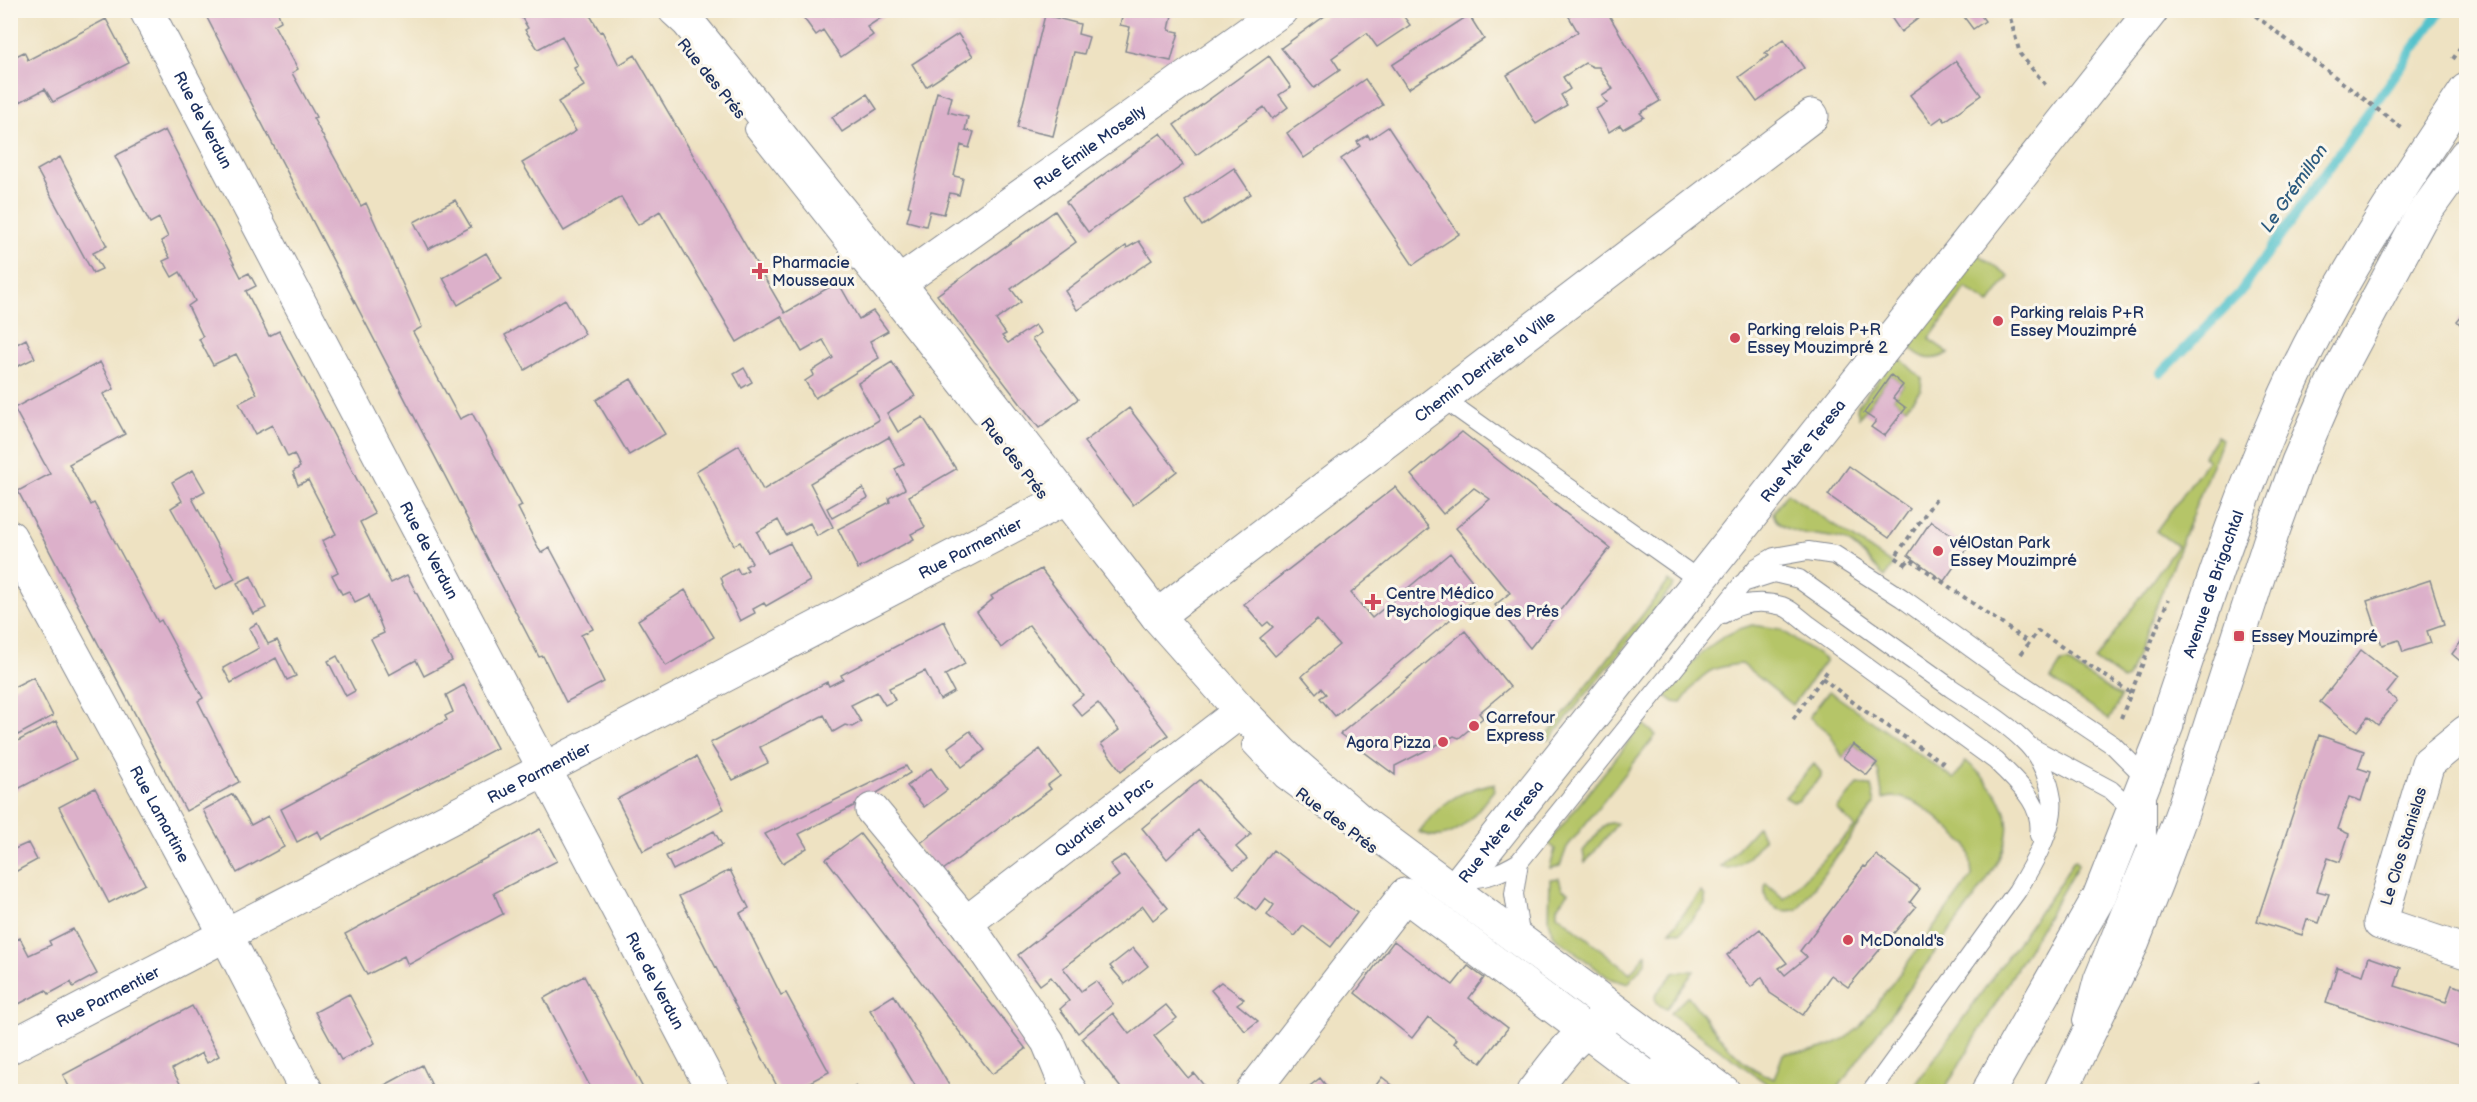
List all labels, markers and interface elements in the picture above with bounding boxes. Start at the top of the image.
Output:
street label: Rue des Prés [673,35,749,123]
street label: Rue de Verdun [169,69,236,172]
street label: Rue Émile Moselly [1030,101,1151,195]
water label: Le Grémillon [2256,140,2332,236]
place label: Pharmacie Mousseaux [772,254,855,291]
marker: Pharmacie Mousseaux [753,264,767,278]
place label: Parking relais P+R Essey Mouzimpré [2010,304,2144,341]
street label: Chemin Derrière la Ville [1411,307,1560,427]
marker: Parking relais P+R Essey Mouzimpré [1991,314,2005,328]
place label: Parking relais P+R Essey Mouzimpré 2 [1747,321,1888,358]
marker: Parking relais P+R Essey Mouzimpré 2 [1728,331,1742,345]
street label: Rue Mère Teresa [1757,396,1850,507]
street label: Rue des Prés [976,414,1052,503]
street label: Rue de Verdun [395,499,462,603]
street label: Avenue de Brigachtal [2180,508,2249,660]
street label: Rue Parmentier [916,514,1026,584]
place label: vélOstan Park Essey Mouzimpré [1949,534,2077,571]
marker: vélOstan Park Essey Mouzimpré [1931,544,1945,558]
place label: Centre Médico Psychologique des Prés [1386,585,1559,622]
marker: Centre Médico Psychologique des Prés [1364,593,1382,611]
place label: Essey Mouzimpré [2251,628,2378,647]
marker: Essey Mouzimpré [2232,629,2246,643]
place label: Carrefour Express [1486,709,1555,746]
marker: Carrefour Express [1467,719,1481,733]
place label: Agora Pizza [1346,734,1431,753]
marker: Agora Pizza [1436,735,1450,749]
street label: Rue Parmentier [484,739,595,808]
street label: Rue Lamartine [125,763,193,867]
street label: Quartier du Parc [1052,774,1158,862]
street label: Rue Mère Teresa [1455,777,1548,887]
street label: Rue des Prés [1291,784,1381,858]
street label: Le Clos Stanislas [2377,785,2431,908]
street label: Rue de Verdun [621,929,687,1033]
place label: McDonald's [1860,932,1944,951]
marker: McDonald's [1841,933,1855,947]
street label: Rue Parmentier [53,963,164,1032]

